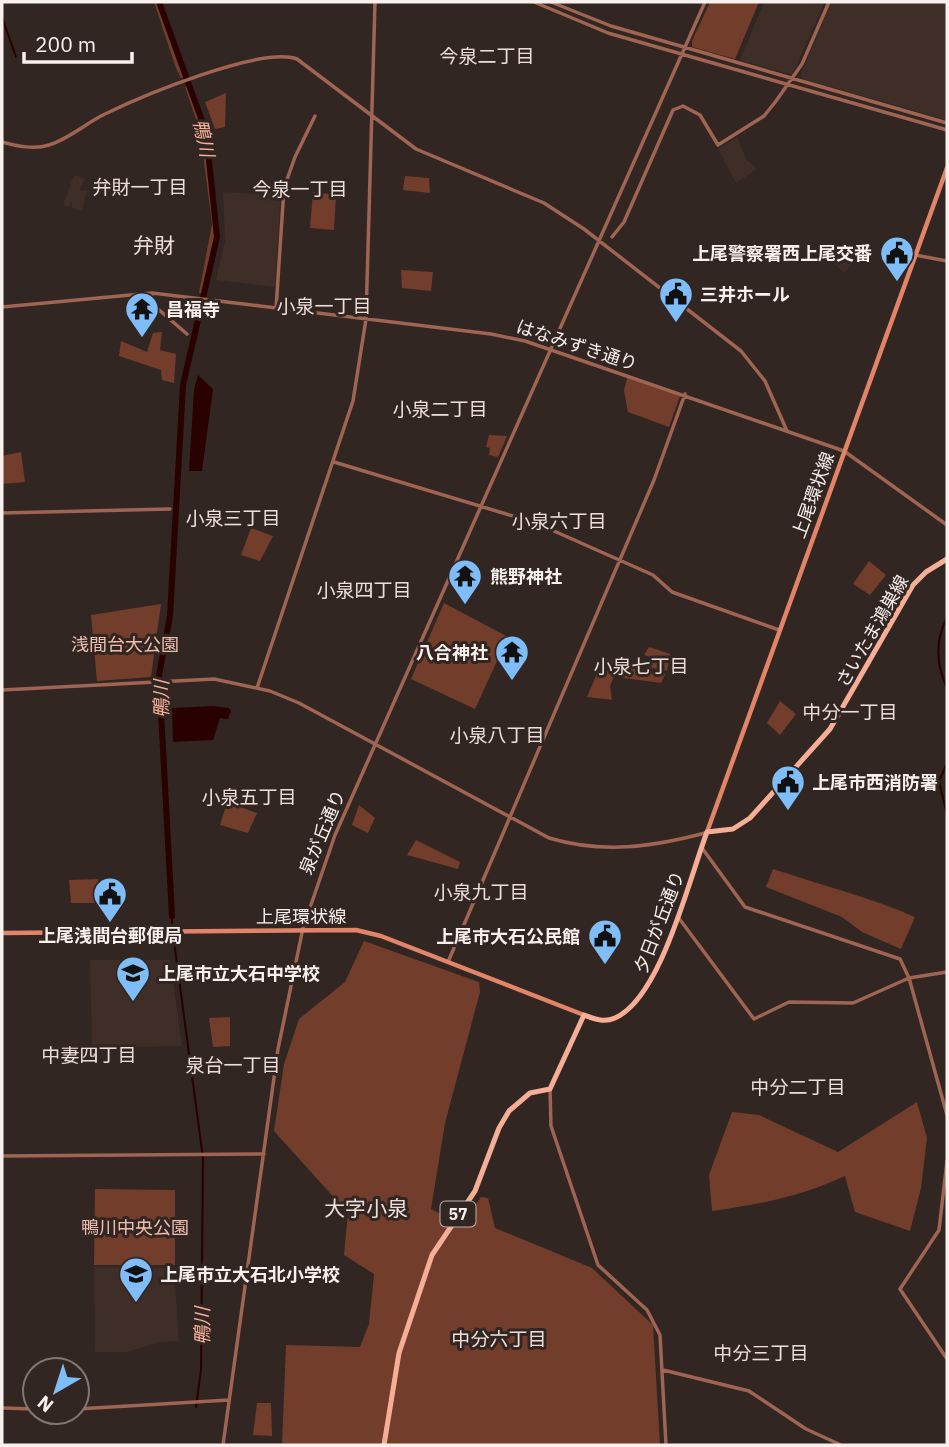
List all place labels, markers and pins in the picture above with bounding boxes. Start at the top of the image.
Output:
public building icon: 上尾警察署西上尾交番 [878,234,916,283]
place label: 上尾警察署西上尾交番 [692,242,872,265]
public building icon: 三井ホール [657,275,695,324]
place label: 三井ホール [700,283,790,306]
temple icon: 昌福寺 [123,290,161,339]
place label: 昌福寺 [166,298,220,321]
temple icon: 熊野神社 [446,557,484,606]
place label: 熊野神社 [490,565,562,588]
temple icon: 八合神社 [493,633,531,682]
place label: 八合神社 [416,641,488,664]
public building icon: 上尾市西消防署 [769,763,807,812]
place label: 上尾市西消防署 [812,771,938,794]
public building icon: 上尾浅間台郵便局 [91,875,129,924]
public building icon: 上尾市大石公民館 [586,917,624,966]
place label: 上尾浅間台郵便局 [38,924,182,947]
place label: 上尾市大石公民館 [436,925,580,948]
school or university icon: 上尾市立大石中学校 [114,954,152,1003]
place label: 上尾市立大石中学校 [158,962,320,985]
school or university icon: 上尾市立大石北小学校 [117,1255,155,1304]
place label: 上尾市立大石北小学校 [160,1263,340,1286]

